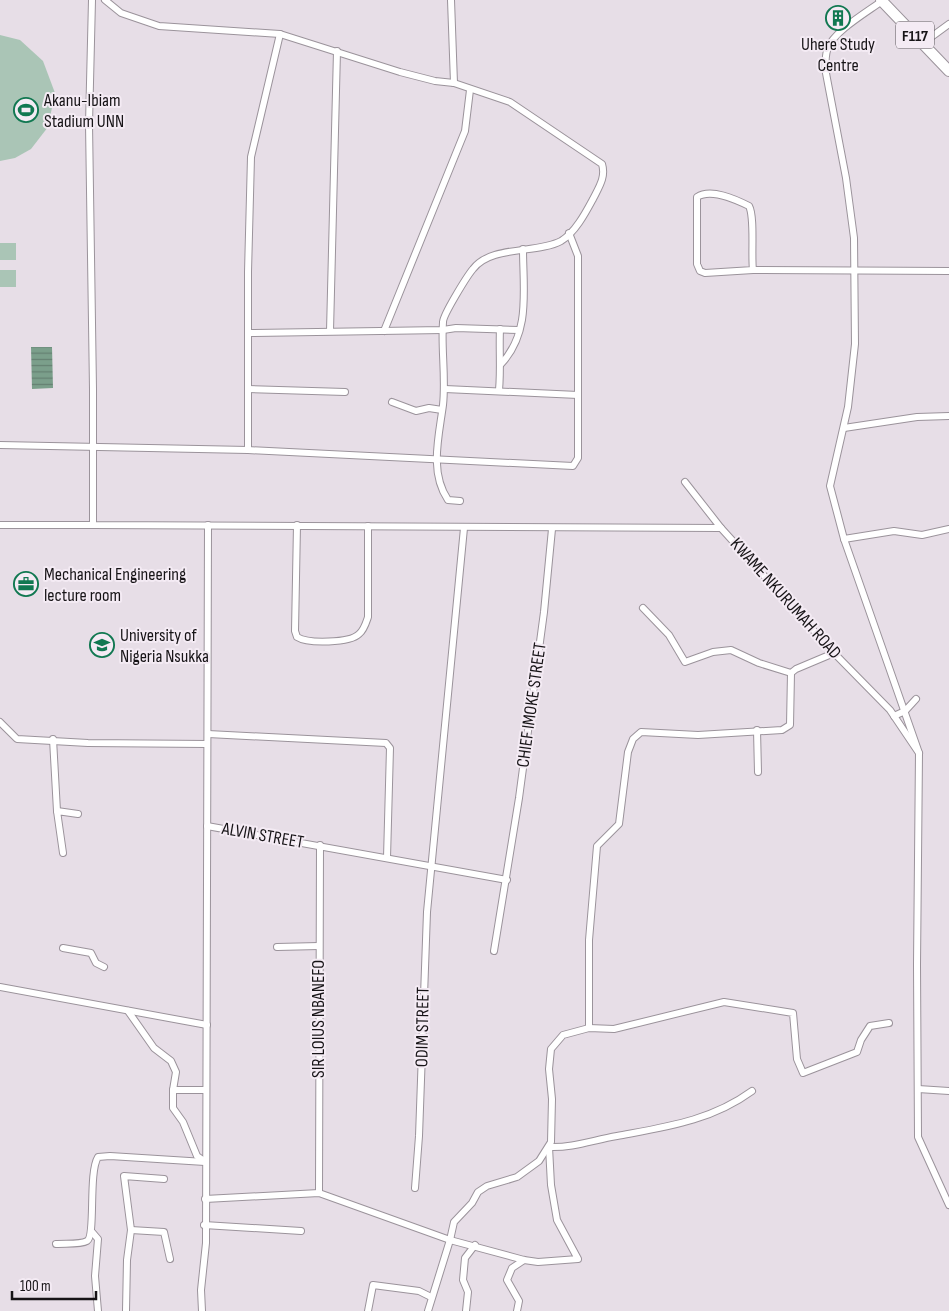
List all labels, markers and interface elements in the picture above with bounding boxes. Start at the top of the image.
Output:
building icon: Uhere Study Centre [825,5,851,31]
road number: F117 [896,22,934,48]
place label: Uhere Study Centre [801,34,875,76]
place label: Akanu-Ibiam Stadium UNN [43,90,124,132]
sports icon: Akanu-Ibiam Stadium UNN [13,97,39,123]
street label: KWAME NKURUMAH ROAD [726,533,846,663]
place label: Mechanical Engineering lecture room [44,564,186,606]
office icon: Mechanical Engineering lecture room [13,571,39,597]
place label: University of Nigeria Nsukka [120,625,209,667]
school or university icon: University of Nigeria Nsukka [89,632,115,658]
street label: CHIEF IMOKE STREET [512,641,551,769]
street label: ALVIN STREET [219,818,305,853]
street label: SIR LOIUS NBANEFO [308,960,329,1078]
street label: ODIM STREET [411,987,434,1067]
scale bar [12,1268,96,1300]
text: 100 m [20,1277,51,1296]

